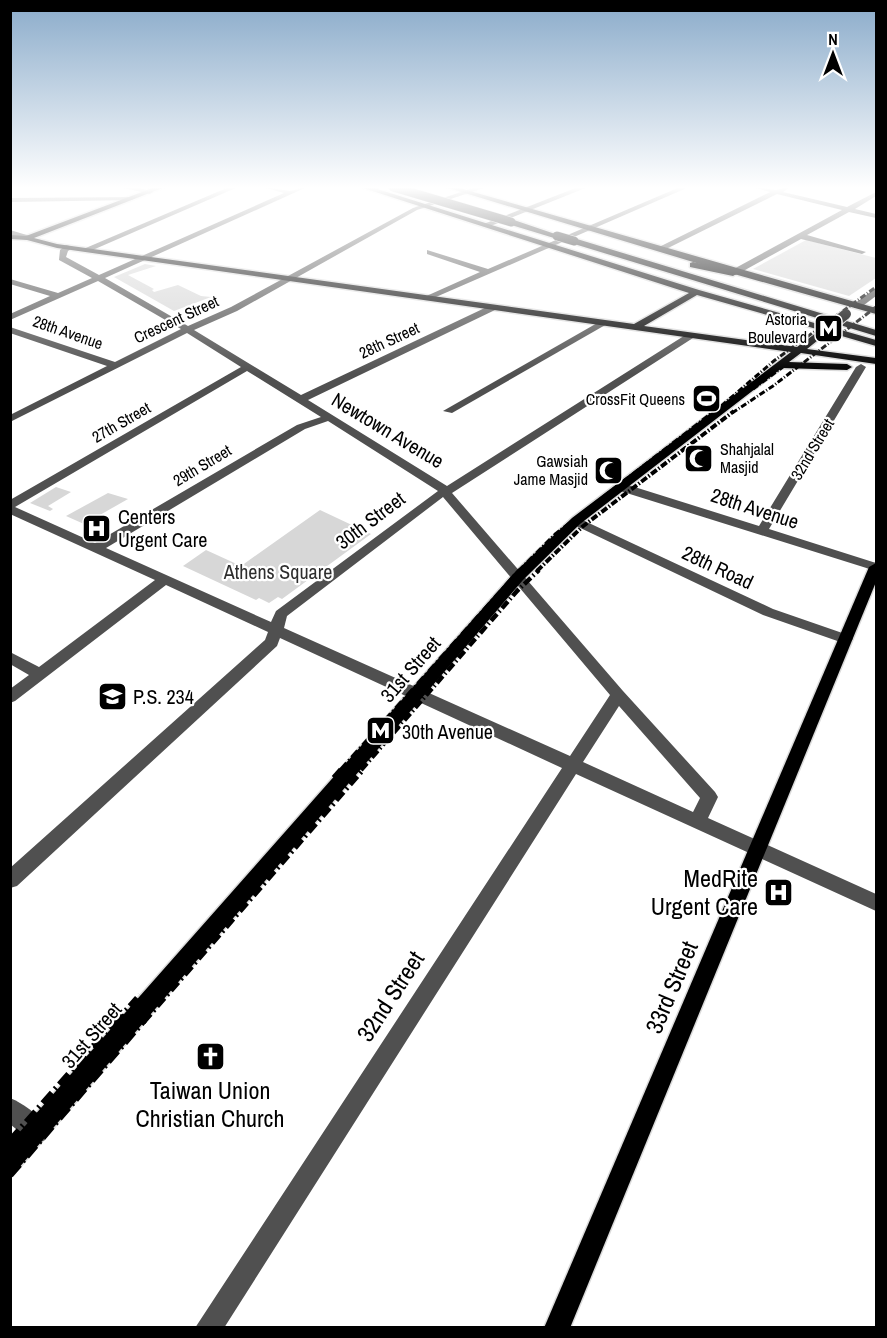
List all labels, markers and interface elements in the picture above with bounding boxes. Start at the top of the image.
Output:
north arrow [803,24,863,84]
text: N [828,28,838,50]
street label: Crescent Street [130,290,222,348]
place label: Astoria Boulevard [748,308,808,348]
street label: 28th Avenue [30,310,106,354]
metro station icon: Astoria Boulevard [812,312,844,344]
street label: 28th Street [355,316,423,364]
sports icon: CrossFit Queens [690,383,722,415]
street label: Newtown Avenue [327,386,449,474]
place label: CrossFit Queens [586,388,685,410]
street label: 27th Street [88,396,155,448]
street label: 32nd Street [785,414,839,484]
place label: Shahjalal Masjid [720,438,774,478]
street label: 29th Street [169,439,235,491]
mosque icon: Shahjalal Masjid [683,442,715,474]
place label: Gawsiah Jame Masjid [514,450,588,490]
mosque icon: Gawsiah Jame Masjid [593,454,625,486]
street label: 28th Avenue [708,481,802,535]
street label: 30th Street [330,485,411,555]
place label: Centers Urgent Care [118,503,207,553]
hospital icon: Centers Urgent Care [81,512,113,544]
street label: 28th Road [678,539,758,595]
park label: Athens Square [223,558,332,585]
street label: 31st Street [374,630,446,708]
school or university icon: P.S. 234 [96,680,128,712]
place label: P.S. 234 [133,683,194,710]
metro station icon: 30th Avenue [365,715,397,747]
place label: 30th Avenue [402,718,493,745]
place label: MedRite Urgent Care [651,862,758,922]
hospital icon: MedRite Urgent Care [763,876,795,908]
street label: 33rd Street [637,935,705,1038]
street label: 32nd Street [349,944,431,1047]
street label: 31st Street [55,996,127,1074]
church icon: Taiwan Union Christian Church [194,1041,226,1073]
place label: Taiwan Union Christian Church [136,1074,284,1134]

